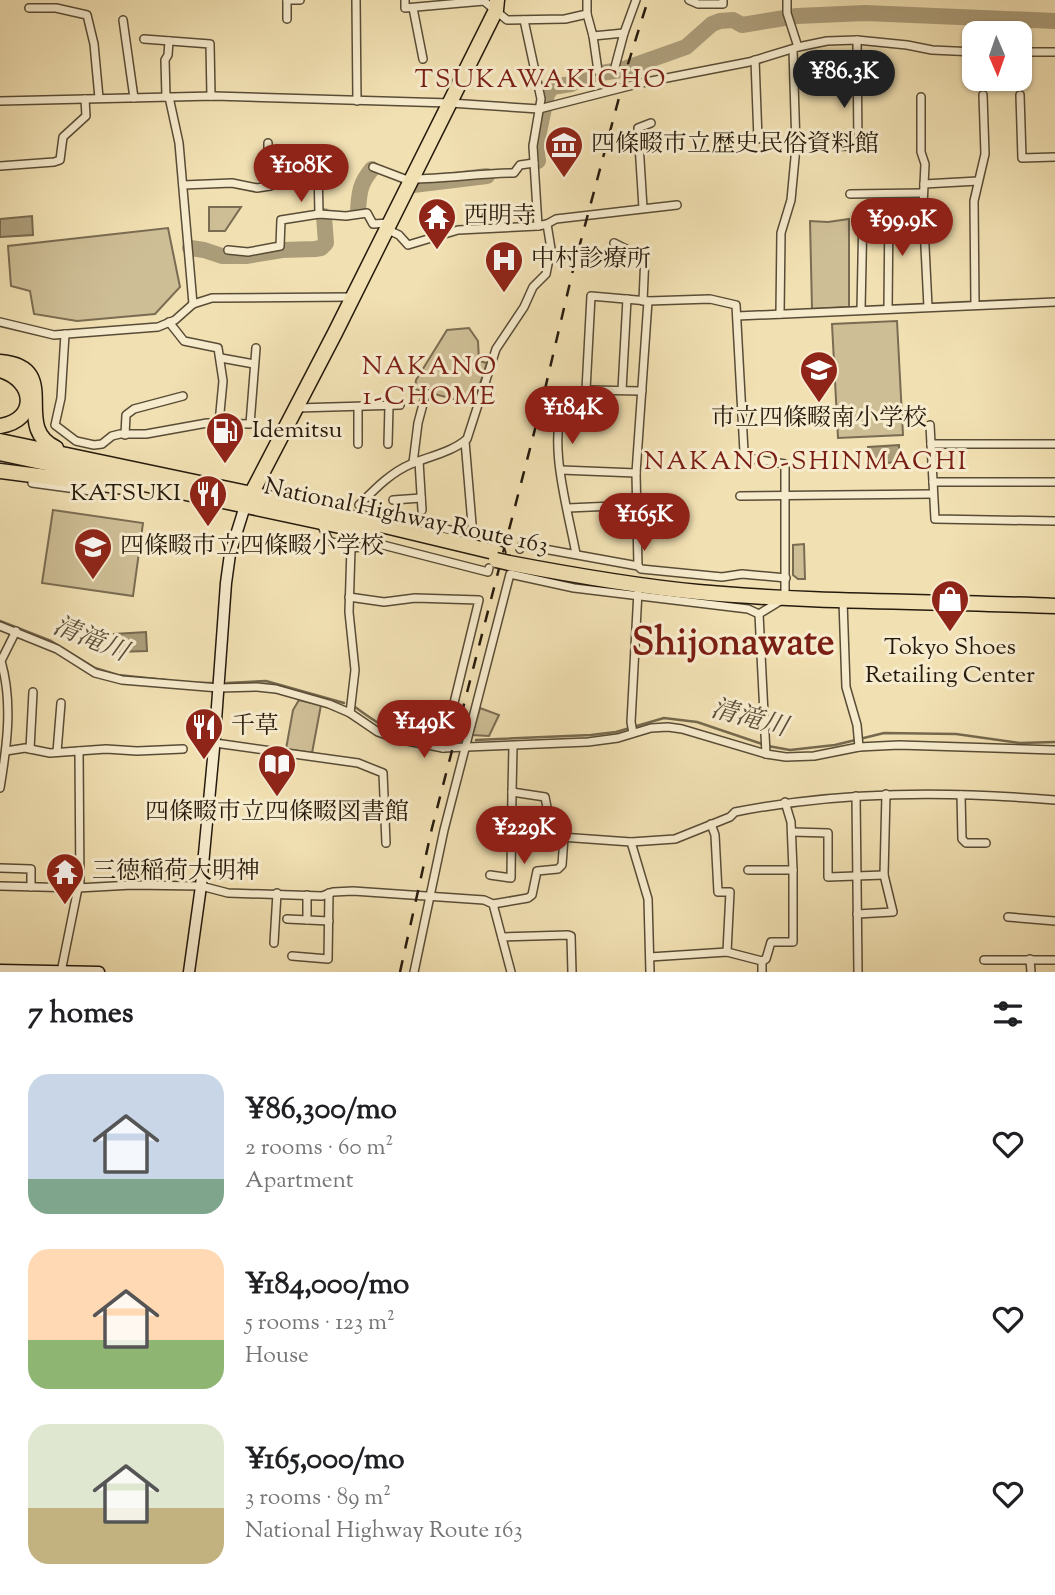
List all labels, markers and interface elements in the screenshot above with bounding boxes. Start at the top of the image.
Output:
north arrow [962,21,1032,91]
map controls [962,21,1032,91]
pin: ¥86.3K [787,50,901,110]
text: ¥86.3K [809,56,879,89]
district label: TSUKAWAKICHO [415,62,667,99]
museum icon: 四條畷市立歴史民俗資料館 [543,124,585,179]
place label: 四條畷市立歴史民俗資料館 [591,128,879,162]
pin: ¥108K [252,144,350,204]
text: ¥108K [270,150,332,183]
temple icon: 西明寺 [416,196,458,251]
pin: ¥99.9K [845,198,959,258]
place label: 西明寺 [464,200,536,234]
text: ¥99.9K [867,204,937,237]
hospital icon: 中村診療所 [483,239,525,294]
place label: 中村診療所 [531,243,651,277]
district label: NAKANO 1-CHOME [362,349,498,416]
school or university icon: 市立四條畷南小学校 [798,349,840,404]
pin: ¥184K [523,386,621,446]
text: ¥184K [541,392,603,425]
place label: 市立四條畷南小学校 [711,402,927,436]
fuel station icon: Idemitsu [204,410,246,465]
place label: Idemitsu [252,414,343,448]
district label: NAKANO-SHINMACHI [644,444,968,481]
street label: National Highway Route 163 [261,470,551,564]
restaurant icon: KATSUKI [187,473,229,528]
place label: KATSUKI [70,477,181,511]
pin: ¥165K [595,494,693,553]
text: ¥165K [615,499,673,532]
school or university icon: 四條畷市立四條畷小学校 [72,526,114,581]
place label: 四條畷市立四條畷小学校 [120,530,384,564]
shop icon: Tokyo Shoes Retailing Center [929,578,971,633]
water label: 清滝川 [47,608,136,673]
district label: Shijonawate [632,618,834,672]
place label: Tokyo Shoes Retailing Center [865,631,1035,693]
water label: 清滝川 [707,691,794,748]
pin: ¥149K [375,700,473,760]
restaurant icon: 千草 [183,706,225,761]
text: ¥149K [393,706,455,739]
place label: 千草 [231,710,279,744]
library icon: 四條畷市立四條畷図書館 [256,743,298,798]
place label: 四條畷市立四條畷図書館 [145,796,409,830]
pin: ¥229K [475,806,573,866]
text: ¥229K [492,812,556,845]
temple icon: 三徳稲荷大明神 [44,851,86,906]
place label: 三徳稲荷大明神 [92,855,260,889]
text: 7 homes [28,993,133,1036]
icon: filters [989,995,1027,1033]
text: ¥86,300/mo [245,1089,397,1132]
icon: home [84,1102,168,1186]
icon: heart [989,1125,1027,1163]
text: 2 rooms · 60 m² [245,1132,393,1165]
text: Apartment [245,1165,354,1198]
text: ¥184,000/mo [245,1264,409,1307]
icon: home [84,1277,168,1361]
icon: heart [989,1300,1027,1338]
text: 5 rooms · 123 m² [245,1307,395,1340]
text: House [245,1340,309,1373]
text: ¥165,000/mo [245,1439,405,1482]
icon: home [84,1452,168,1536]
icon: heart [989,1475,1027,1513]
text: 3 rooms · 89 m² [245,1482,391,1515]
text: National Highway Route 163 [245,1515,523,1548]

